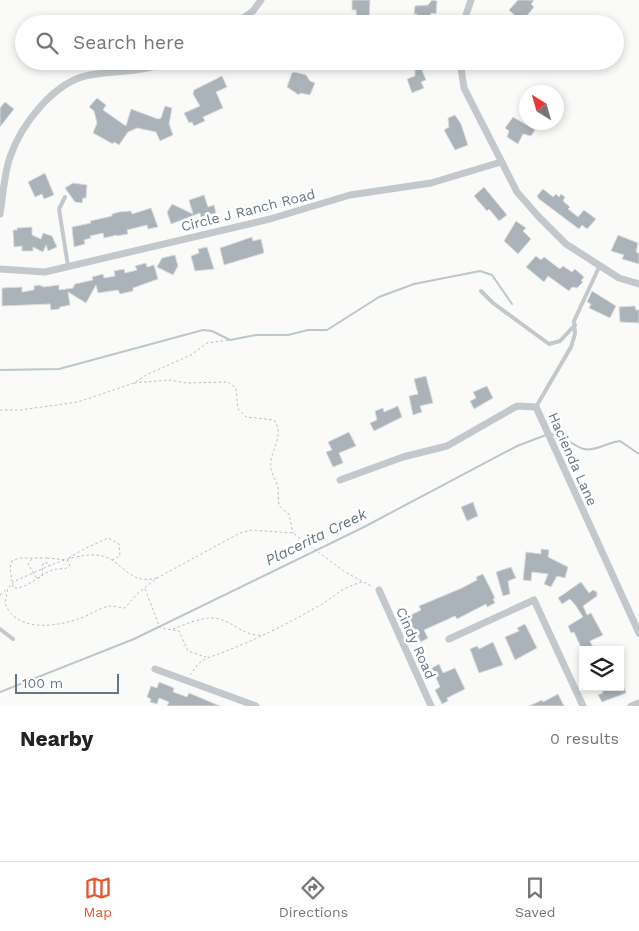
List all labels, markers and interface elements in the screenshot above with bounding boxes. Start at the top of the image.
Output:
search box [15,15,624,70]
icon: search [33,29,61,57]
text: Search here [73,31,184,54]
north arrow [519,85,564,130]
street label: Circle J Ranch Road [179,186,317,234]
street label: Hacienda Lane [545,410,601,508]
water label: Placerita Creek [262,504,370,569]
street label: Cindy Road [393,605,439,681]
map controls [579,646,624,691]
button: layers [579,646,624,691]
scale bar [15,671,119,694]
text: 100 m [22,675,63,691]
text: Nearby [20,726,93,751]
text: 0 results [550,729,619,748]
tab: Map [83,874,112,920]
tab: Directions [279,874,348,920]
tab: Saved [515,874,556,920]

